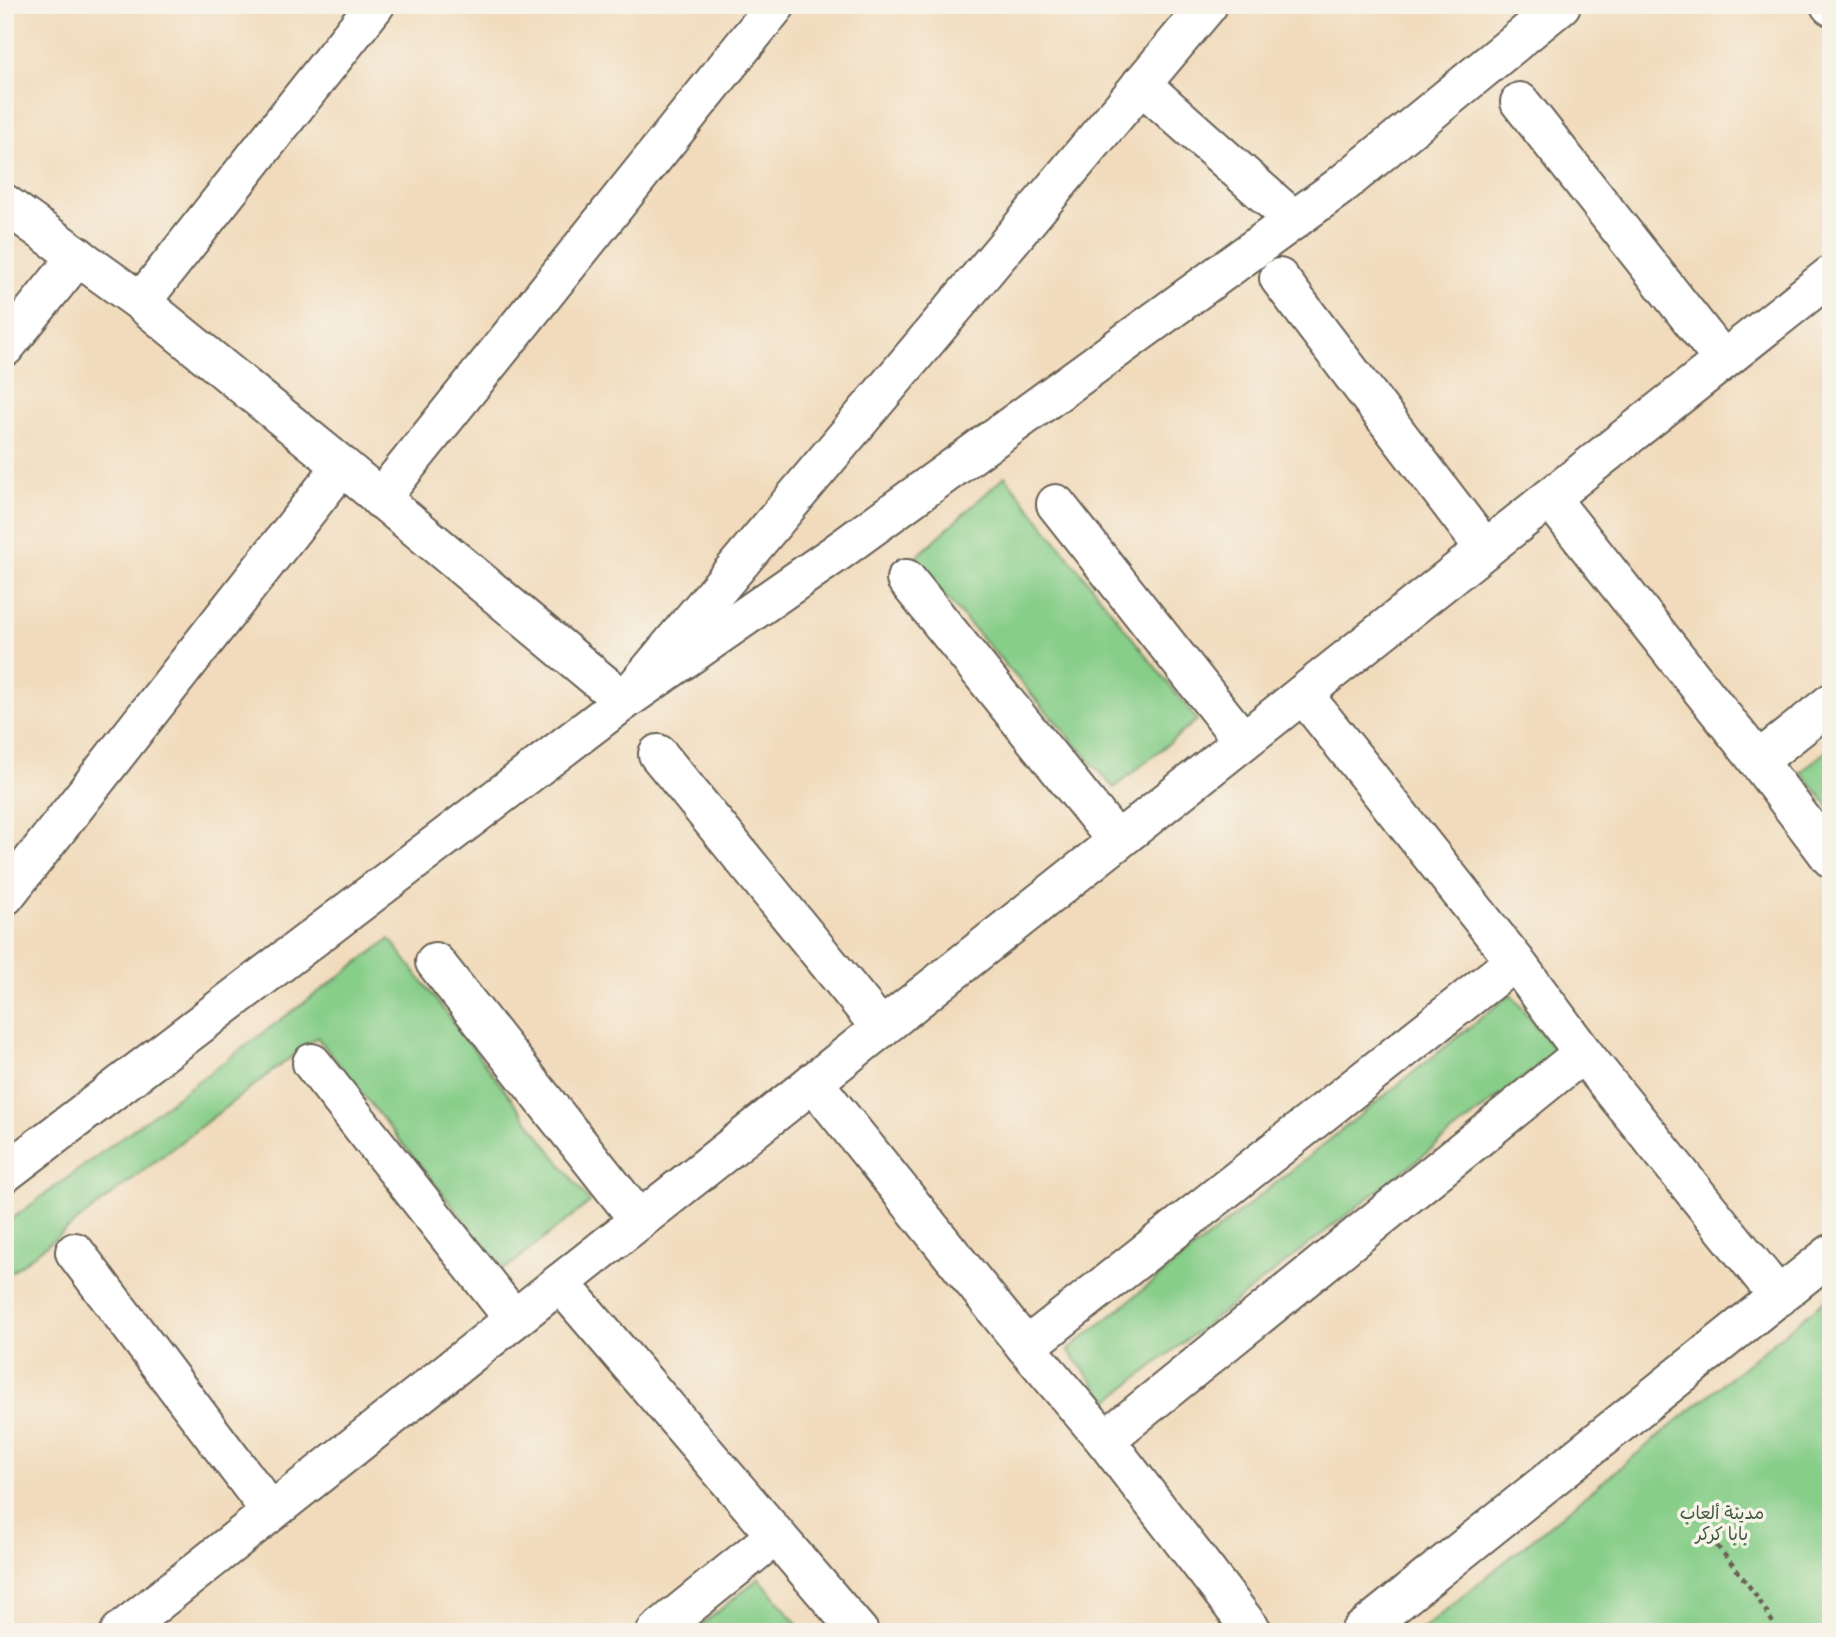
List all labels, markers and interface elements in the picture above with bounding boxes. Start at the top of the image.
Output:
park label: مدينة ألعاب بابا كركر [1680,1503,1764,1545]

